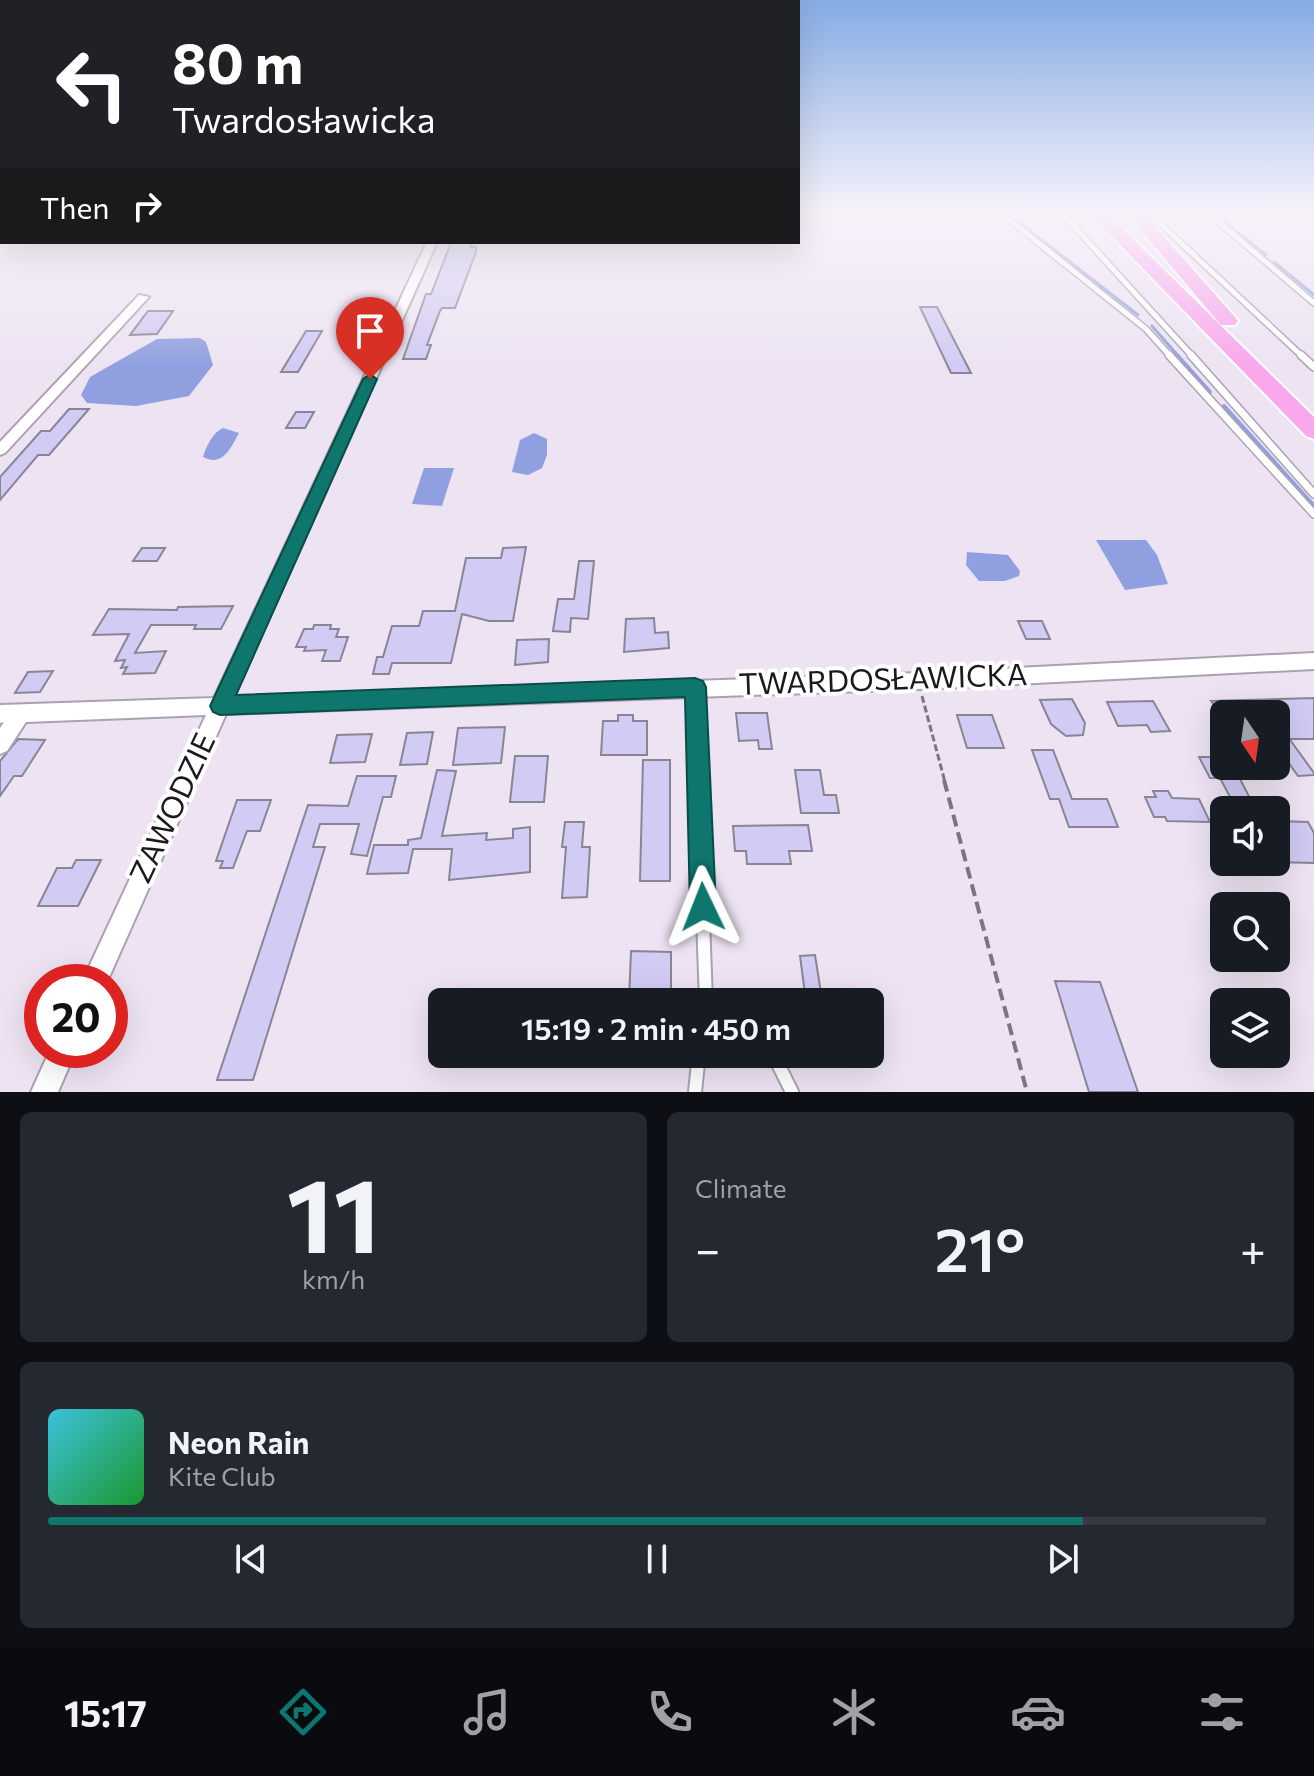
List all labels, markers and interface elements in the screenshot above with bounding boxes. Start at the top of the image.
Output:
text: 80 m [172,27,303,96]
icon: left [40,32,144,136]
text: Twardosławicka [172,96,436,140]
icon: right [125,184,169,228]
text: Then [40,188,109,225]
pin [336,297,404,379]
icon: arrive [348,309,392,353]
street label: TWARDOSŁAWICKA [738,654,1028,701]
north arrow [1210,700,1290,780]
map controls [1210,700,1290,1068]
street label: ZAWODZIE [120,726,222,888]
button: sound [1210,796,1290,876]
position arrow [661,865,745,949]
button: search [1210,892,1290,972]
speed limit sign: 20 [24,964,128,1068]
button: layers [1210,988,1290,1068]
text: 15:19 · 2 min · 450 m [521,1009,791,1046]
text: 11 [286,1147,381,1274]
text: Climate [695,1172,787,1203]
text: 21° [935,1211,1025,1284]
text: − [695,1221,720,1275]
text: + [1240,1221,1266,1275]
text: km/h [302,1263,365,1294]
text: Neon Rain [168,1423,309,1460]
text: Kite Club [168,1460,276,1491]
icon: previous [229,1537,273,1581]
icon: pause [635,1537,679,1581]
icon: next [1041,1537,1085,1581]
icon: directions [275,1684,331,1740]
icon: music [459,1684,515,1740]
icon: phone [642,1684,698,1740]
icon: climate [826,1684,882,1740]
icon: car [1010,1684,1066,1740]
icon: filters [1194,1684,1250,1740]
text: 15:17 [64,1690,147,1734]

